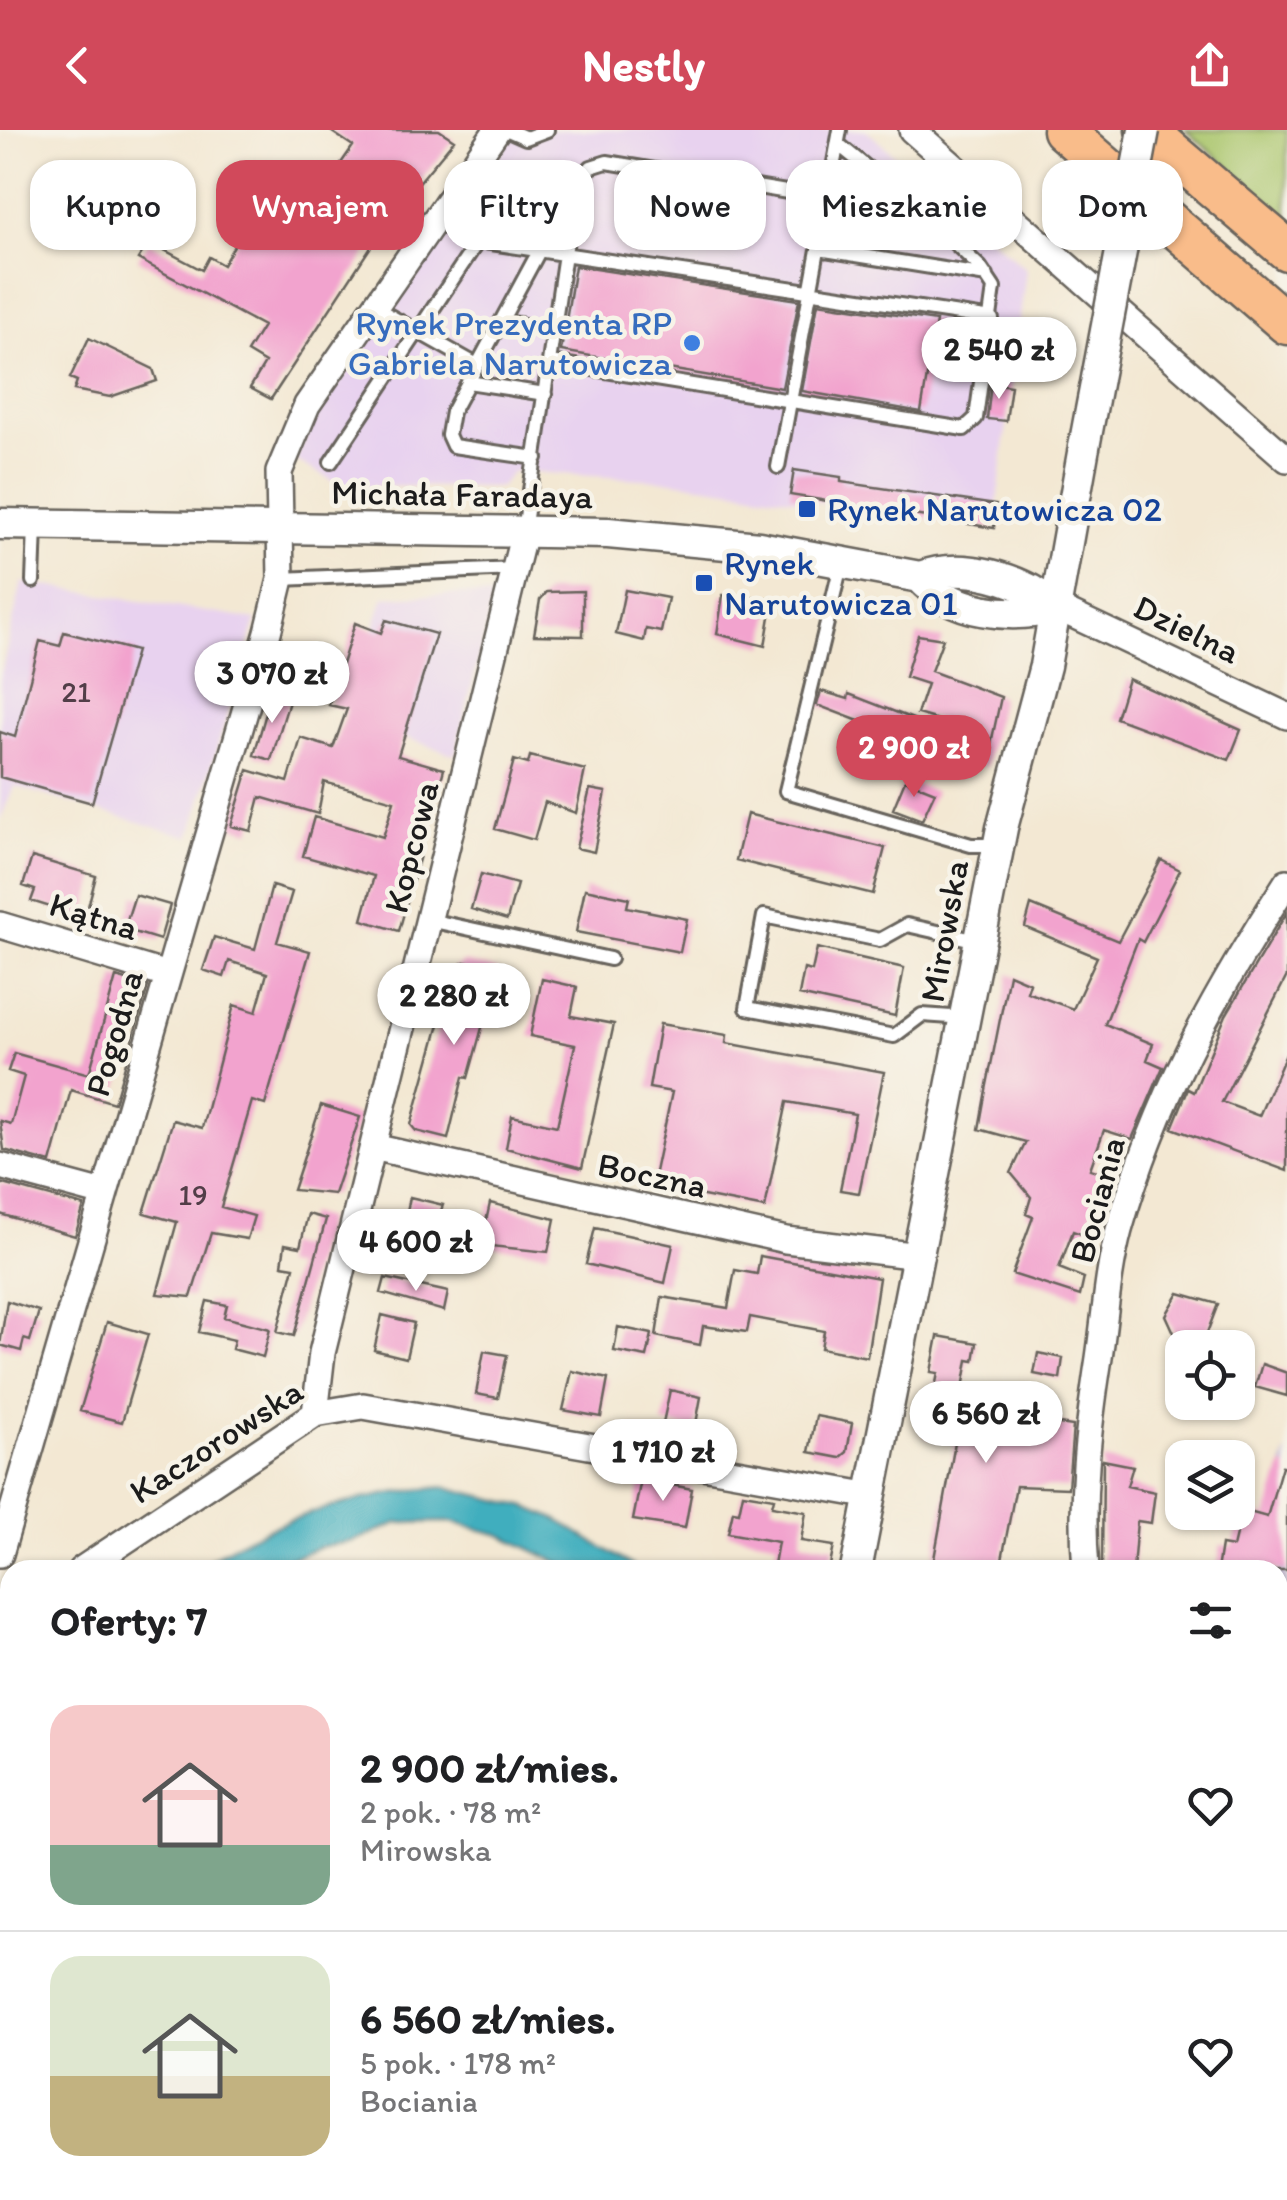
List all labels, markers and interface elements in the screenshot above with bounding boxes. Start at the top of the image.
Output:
icon: back [50,38,105,93]
text: Nestly [582,38,705,92]
icon: share [1182,38,1237,93]
chip: Kupno [30,160,196,250]
chip: Wynajem [216,160,424,250]
chip: Filtry [444,160,594,250]
chip: Nowe [614,160,766,250]
chip: Mieszkanie [786,160,1022,250]
chip: Dom [1042,160,1183,250]
place label: Rynek Prezydenta RP Gabriela Narutowicza [348,302,672,384]
pin: 2 540 zł [896,317,1102,402]
text: 2 540 zł [944,330,1054,368]
marker: Rynek Prezydenta RP Gabriela Narutowicza [681,332,703,354]
street label: Michała Faradaya [331,471,593,517]
place label: Rynek Narutowicza 02 [827,488,1162,530]
marker: Rynek Narutowicza 02 [796,498,818,520]
place label: Rynek Narutowicza 01 [724,542,958,624]
marker: Rynek Narutowicza 01 [693,572,715,594]
street label: Dzielna [1127,585,1247,673]
pin: 3 070 zł [169,641,375,726]
text: 3 070 zł [216,654,328,692]
house number: 21 [61,673,91,710]
pin: 2 900 zł [811,715,1017,800]
text: 2 900 zł [858,728,970,766]
street label: Kopcowa [374,777,448,917]
street label: Mirowska [911,856,977,1006]
street label: Kątna [45,883,143,949]
pin: 2 280 zł [351,963,557,1048]
street label: Pogodna [76,965,152,1101]
text: 2 280 zł [399,976,509,1014]
street label: Bociania [1060,1132,1134,1268]
street label: Boczna [594,1143,710,1207]
house number: 19 [178,1176,208,1213]
pin: 4 600 zł [313,1209,519,1294]
text: 4 600 zł [359,1222,473,1260]
map controls [1165,1330,1255,1530]
button: locate [1165,1330,1255,1420]
street label: Kaczorowska [121,1369,311,1513]
pin: 6 560 zł [883,1381,1089,1466]
text: 6 560 zł [932,1394,1040,1432]
pin: 1 710 zł [560,1419,766,1504]
text: 1 710 zł [611,1432,715,1470]
button: layers [1165,1440,1255,1530]
icon: filters [1183,1593,1238,1648]
text: Oferty: 7 [50,1595,207,1646]
text: 2 900 zł/mies. [360,1742,619,1793]
icon: home [130,1745,250,1865]
icon: heart [1183,1778,1238,1833]
text: 2 pok. · 78 m² [360,1793,541,1831]
text: Mirowska [360,1831,492,1869]
text: 6 560 zł/mies. [360,1993,616,2044]
icon: home [130,1996,250,2116]
icon: heart [1183,2029,1238,2084]
text: 5 pok. · 178 m² [360,2044,556,2082]
text: Bociania [360,2082,478,2120]

